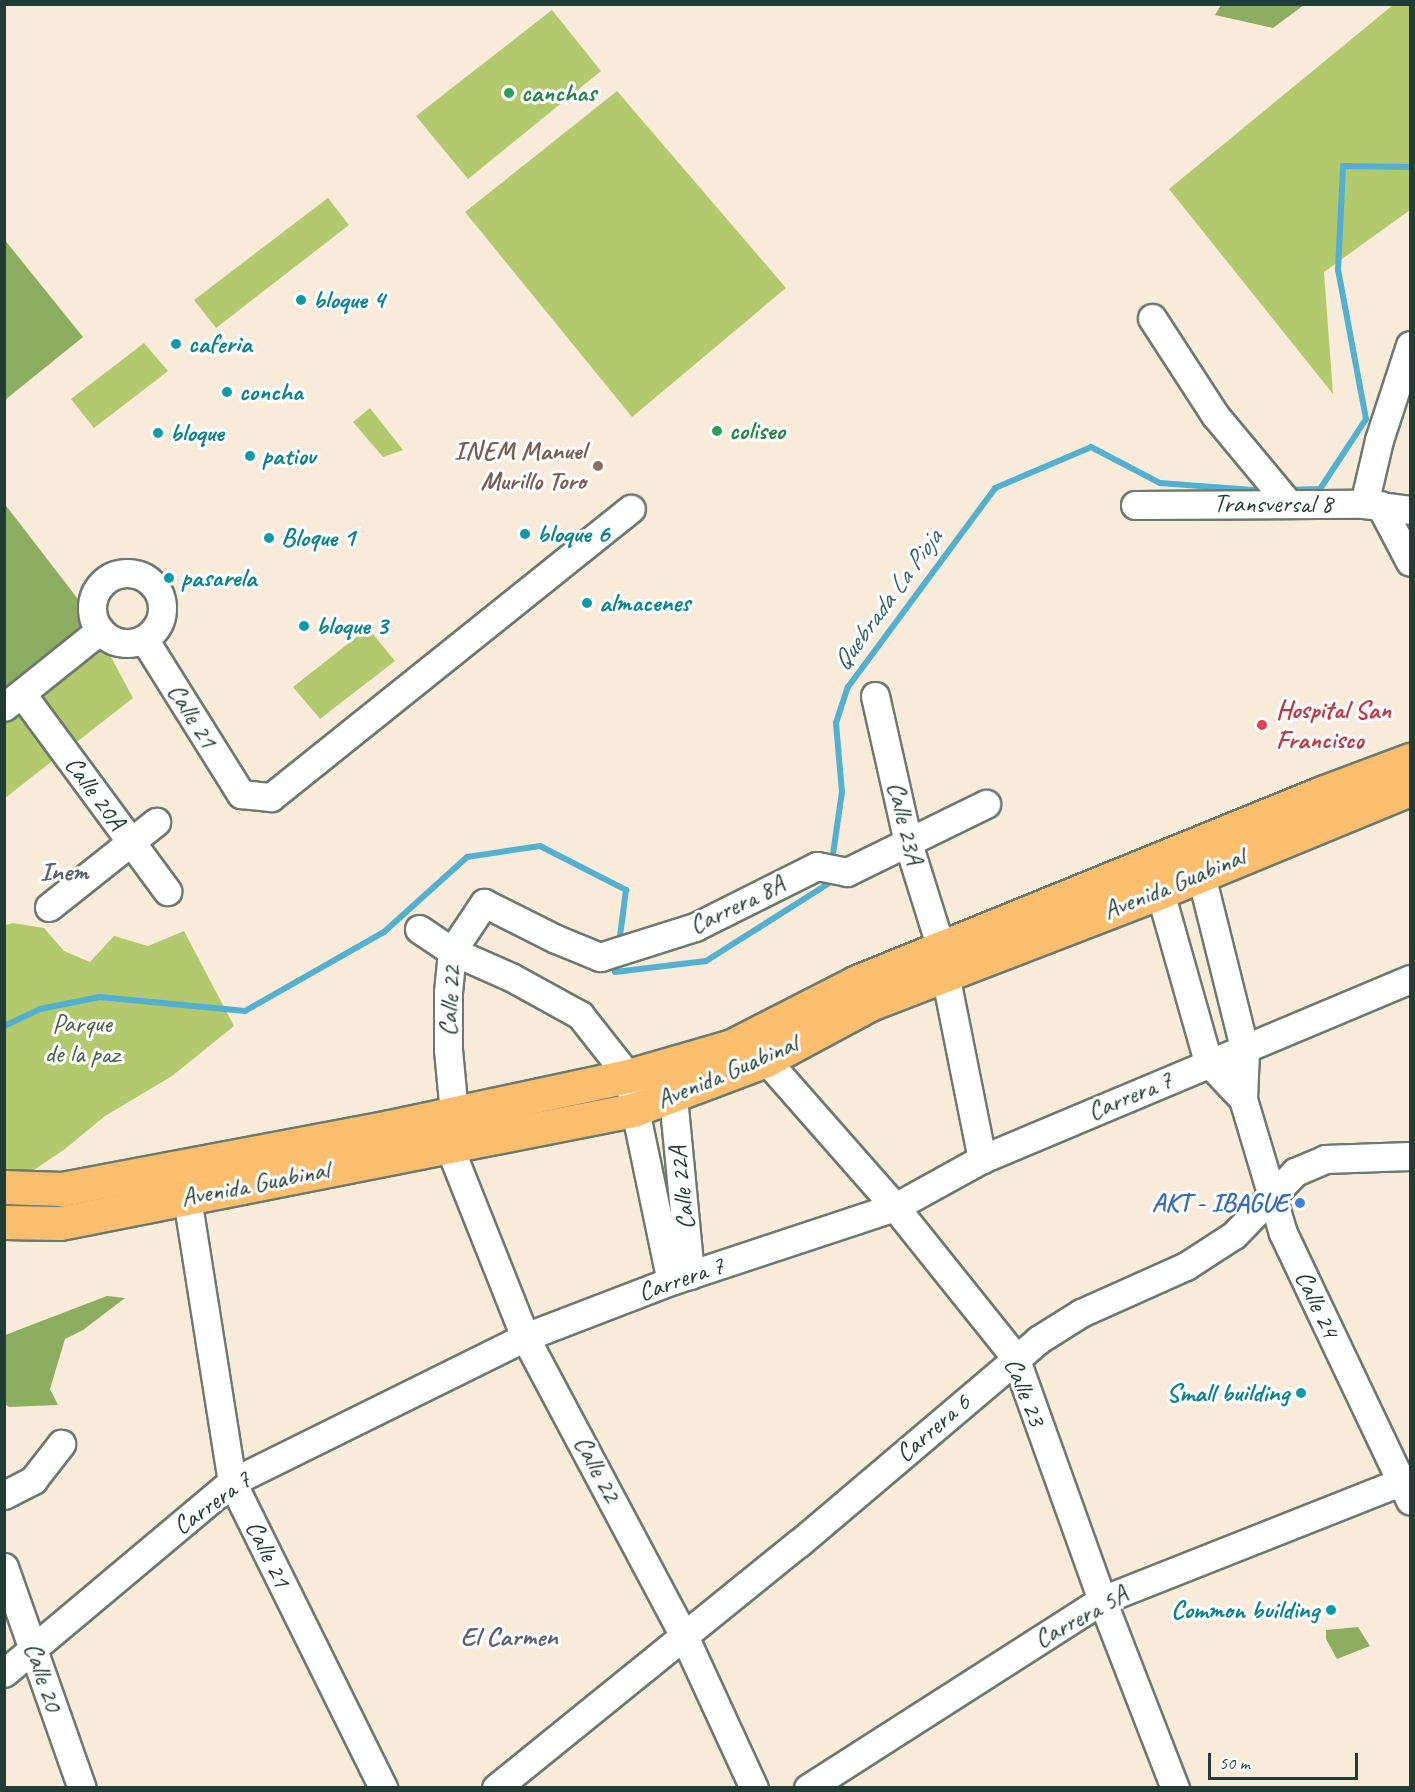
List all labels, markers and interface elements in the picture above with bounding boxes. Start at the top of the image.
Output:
place label: canchas [521,77,596,109]
marker: canchas [502,86,516,100]
place label: bloque 4 [313,284,385,316]
marker: bloque 4 [294,293,308,307]
place label: caferia [188,328,252,360]
marker: caferia [169,337,183,351]
place label: concha [239,376,303,408]
marker: concha [220,385,234,399]
place label: coliseo [729,415,785,447]
place label: bloque [170,417,224,449]
marker: coliseo [710,424,724,438]
marker: bloque [151,426,165,440]
place label: INEM Manuel Murillo Toro [454,435,586,496]
place label: patiov [262,440,315,472]
marker: patiov [243,449,257,463]
marker: INEM Manuel Murillo Toro [591,459,605,473]
street label: Transversal 8 [1213,488,1333,520]
place label: bloque 6 [537,518,609,550]
place label: Bloque 1 [281,522,355,554]
water label: Quebrada La Pioja [825,523,949,677]
marker: bloque 6 [518,527,532,541]
marker: Bloque 1 [262,531,276,545]
place label: pasarela [181,562,256,594]
marker: pasarela [162,571,176,585]
place label: almacenes [599,587,690,619]
marker: almacenes [580,596,594,610]
place label: bloque 3 [316,610,388,642]
marker: bloque 3 [297,619,311,633]
street label: Calle 21 [160,678,224,754]
place label: Hospital San Francisco [1276,694,1391,756]
marker: Hospital San Francisco [1253,716,1271,734]
street label: Calle 20A [58,750,132,836]
street label: Calle 23A [880,779,930,867]
street label: Avenida Guabinal [1099,841,1249,927]
district label: Inem [40,856,88,888]
street label: Carrera 8A [684,869,790,941]
street label: Calle 22 [433,965,467,1037]
park label: Parque de la paz [44,1008,120,1070]
street label: Avenida Guabinal [652,1028,802,1116]
street label: Carrera 7 [1083,1064,1177,1128]
street label: Calle 22A [662,1145,702,1231]
street label: Avenida Guabinal [178,1154,332,1214]
place label: AKT - IBAGUE [1152,1187,1288,1219]
marker: AKT - IBAGUE [1293,1196,1307,1210]
street label: Carrera 7 [634,1250,728,1308]
street label: Calle 24 [1288,1265,1346,1343]
street label: Calle 23 [997,1353,1053,1431]
place label: Small building [1167,1377,1289,1409]
marker: Small building [1294,1386,1308,1400]
street label: Carrera 6 [889,1387,977,1469]
street label: Calle 22 [567,1431,627,1507]
street label: Carrera 7 [167,1464,257,1542]
street label: Calle 21 [239,1515,297,1593]
street label: Carrera 5A [1029,1579,1133,1655]
place label: Common building [1171,1594,1319,1626]
marker: Common building [1324,1603,1338,1617]
district label: El Carmen [460,1621,558,1653]
street label: Calle 20 [17,1639,69,1715]
scale bar [1211,1741,1361,1779]
text: 50 m [1219,1752,1250,1774]

